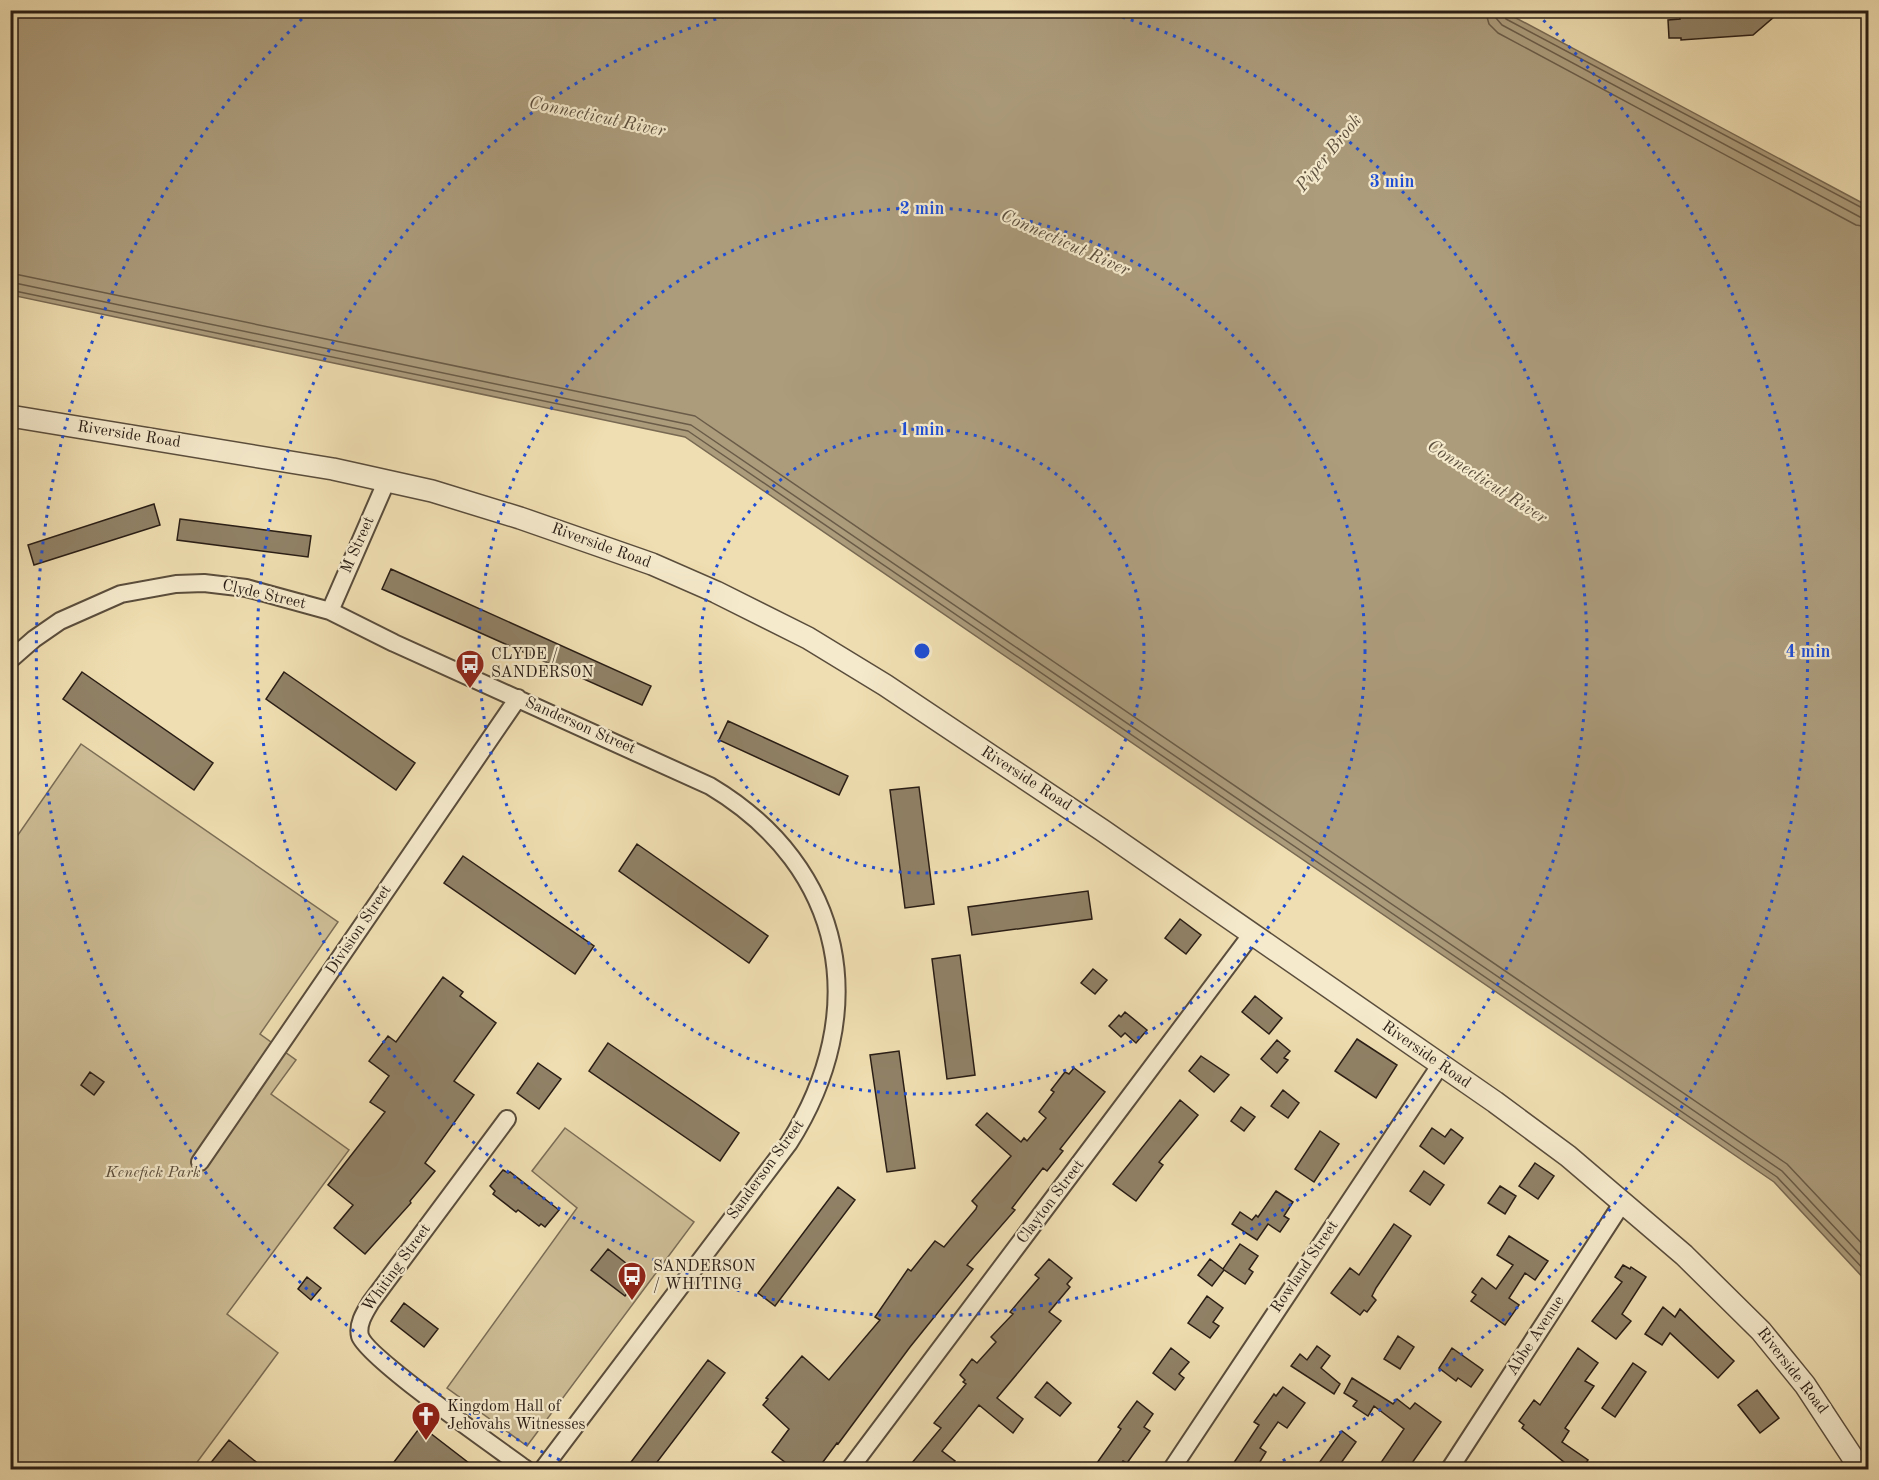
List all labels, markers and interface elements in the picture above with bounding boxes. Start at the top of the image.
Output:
water label: Connecticut River [527,94,668,141]
water label: Piper Brook [1292,111,1365,196]
text: 3 min [1369,173,1415,191]
text: 2 min [899,200,945,218]
water label: Connecticut River [998,206,1133,280]
street label: Riverside Road [76,419,182,451]
text: 1 min [899,421,945,439]
water label: Connecticut River [1424,437,1551,528]
street label: M Street [338,514,378,576]
street label: Riverside Road [549,521,653,571]
street label: Clyde Street [221,578,308,612]
centre of rings [912,641,932,661]
text: 4 min [1785,643,1831,661]
place label: CLYDE / SANDERSON [491,647,594,681]
bus stop icon: CLYDE / SANDERSON [454,648,486,690]
street label: Sanderson Street [522,694,638,758]
street label: Riverside Road [978,744,1074,814]
street label: Division Street [323,882,395,978]
street label: Riverside Road [1379,1018,1473,1092]
street label: Sanderson Street [725,1117,808,1223]
street label: Clayton Street [1014,1157,1088,1247]
park label: Kenefick Park [104,1165,201,1181]
street label: Rowland Street [1268,1218,1342,1316]
street label: Whiting Street [360,1221,434,1315]
place label: SANDERSON / WHITING [653,1259,756,1293]
bus stop icon: SANDERSON / WHITING [616,1260,648,1302]
street label: Abbe Avenue [1504,1293,1568,1379]
street label: Riverside Road [1754,1325,1830,1417]
place label: Kingdom Hall of Jehovahs Witnesses [447,1399,586,1433]
church icon: Kingdom Hall of Jehovahs Witnesses [410,1400,442,1442]

